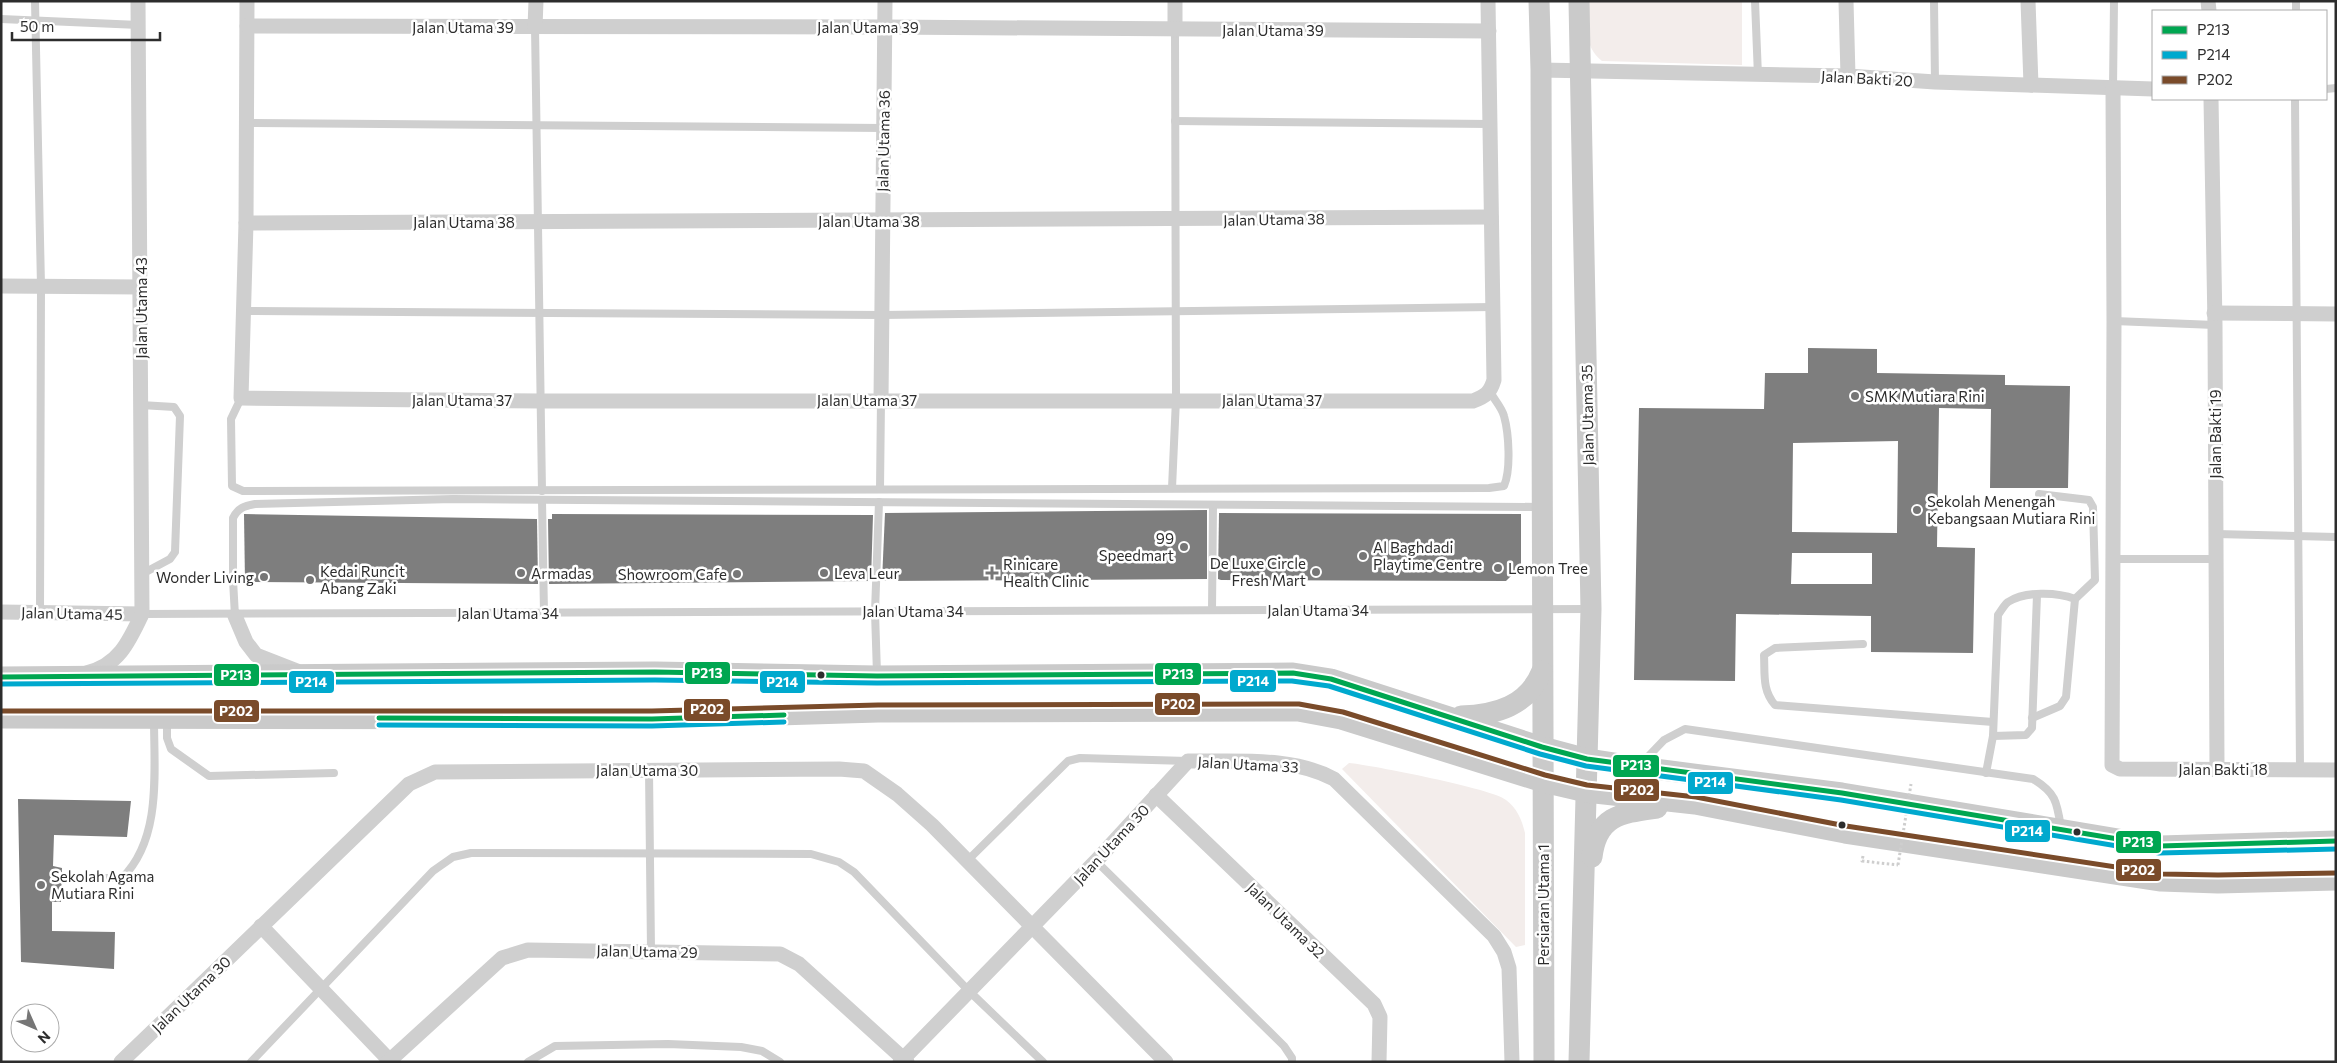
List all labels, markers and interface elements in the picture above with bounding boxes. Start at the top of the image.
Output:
scale bar [12,10,160,42]
legend [2152,10,2327,100]
text: 50 m [20,17,54,35]
street label: Jalan Utama 39 [412,18,514,36]
street label: Jalan Utama 39 [817,18,919,36]
text: P213 [2197,20,2230,38]
street label: Jalan Utama 39 [1222,21,1324,39]
text: P214 [2197,45,2230,63]
street label: Jalan Bakti 20 [1821,67,1913,89]
text: P202 [2197,70,2233,88]
street label: Jalan Utama 36 [873,90,893,192]
street label: Jalan Utama 38 [1223,209,1325,229]
street label: Jalan Utama 38 [818,212,920,230]
street label: Jalan Utama 38 [413,213,515,231]
street label: Jalan Utama 43 [132,257,150,359]
street label: Jalan Utama 35 [1577,364,1597,466]
place label: SMK Mutiara Rini [1865,387,1985,405]
street label: Jalan Bakti 19 [2206,389,2224,479]
marker: SMK Mutiara Rini [1849,390,1861,402]
street label: Jalan Utama 37 [412,391,512,409]
street label: Jalan Utama 37 [817,391,917,409]
street label: Jalan Utama 37 [1222,391,1322,409]
place label: Sekolah Menengah Kebangsaan Mutiara Rini [1927,492,2095,527]
marker: Sekolah Menengah Kebangsaan Mutiara Rini [1911,504,1923,516]
place label: 99 Speedmart [1099,529,1174,564]
place label: Al Baghdadi Playtime Centre [1373,538,1482,573]
marker: 99 Speedmart [1178,541,1190,553]
marker: Al Baghdadi Playtime Centre [1357,550,1369,562]
place label: De Luxe Circle Fresh Mart [1210,554,1306,589]
place label: Rinicare Health Clinic [1003,555,1089,590]
place label: Lemon Tree [1508,559,1588,577]
place label: Kedai Runcit Abang Zaki [320,562,405,597]
marker: Lemon Tree [1492,562,1504,574]
place label: Armadas [531,564,592,582]
place label: Leva Leur [834,564,899,582]
place label: Showroom Cafe [618,565,727,583]
marker: Rinicare Health Clinic [985,566,999,580]
marker: De Luxe Circle Fresh Mart [1310,566,1322,578]
marker: Armadas [515,567,527,579]
marker: Leva Leur [818,567,830,579]
place label: Wonder Living [156,568,254,586]
marker: Showroom Cafe [731,568,743,580]
marker: Wonder Living [258,571,270,583]
marker: Kedai Runcit Abang Zaki [304,574,316,586]
street label: Jalan Utama 34 [1267,601,1369,619]
street label: Jalan Utama 34 [862,602,964,620]
street label: Jalan Utama 45 [21,603,123,623]
street label: Jalan Utama 34 [457,604,559,622]
line badge: P213 [684,661,731,685]
line badge: P213 [1154,662,1202,686]
line badge: P213 [213,663,260,687]
text: P213 [691,664,723,681]
text: P213 [1162,665,1194,682]
text: P213 [220,666,252,683]
line badge: P214 [1229,669,1277,693]
line badge: P214 [288,670,335,694]
line badge: P214 [759,670,806,694]
unlabelled marker [816,670,826,680]
text: P214 [1237,672,1269,689]
text: P214 [295,673,327,690]
text: P214 [766,673,798,690]
line badge: P202 [1154,692,1201,716]
text: P202 [1161,695,1195,712]
line badge: P202 [683,698,731,722]
line badge: P202 [213,699,260,723]
text: P202 [690,700,724,717]
text: P202 [219,702,253,719]
street label: Jalan Utama 33 [1197,752,1299,776]
line badge: P213 [1612,754,1660,778]
text: P213 [1620,756,1652,773]
street label: Jalan Bakti 18 [2178,760,2268,778]
street label: Jalan Utama 30 [596,761,698,779]
line badge: P214 [1687,771,1734,795]
text: P214 [1694,773,1726,790]
line badge: P202 [1613,778,1660,802]
text: P202 [1620,781,1654,798]
street label: Jalan Utama 30 [1069,800,1153,888]
line badge: P214 [2004,819,2051,843]
unlabelled marker [1837,820,1847,830]
text: P214 [2011,822,2043,839]
unlabelled marker [2072,827,2082,837]
line badge: P213 [2115,830,2162,854]
text: P213 [2122,833,2154,850]
street label: Persiaran Utama 1 [1534,844,1552,966]
line badge: P202 [2115,858,2162,882]
text: P202 [2121,861,2155,878]
place label: Sekolah Agama Mutiara Rini [51,867,154,902]
street label: Jalan Utama 32 [1243,878,1329,962]
marker: Sekolah Agama Mutiara Rini [35,879,47,891]
street label: Jalan Utama 29 [596,941,698,961]
street label: Jalan Utama 30 [148,952,234,1036]
north arrow [10,1003,60,1053]
text: N [35,1028,54,1047]

